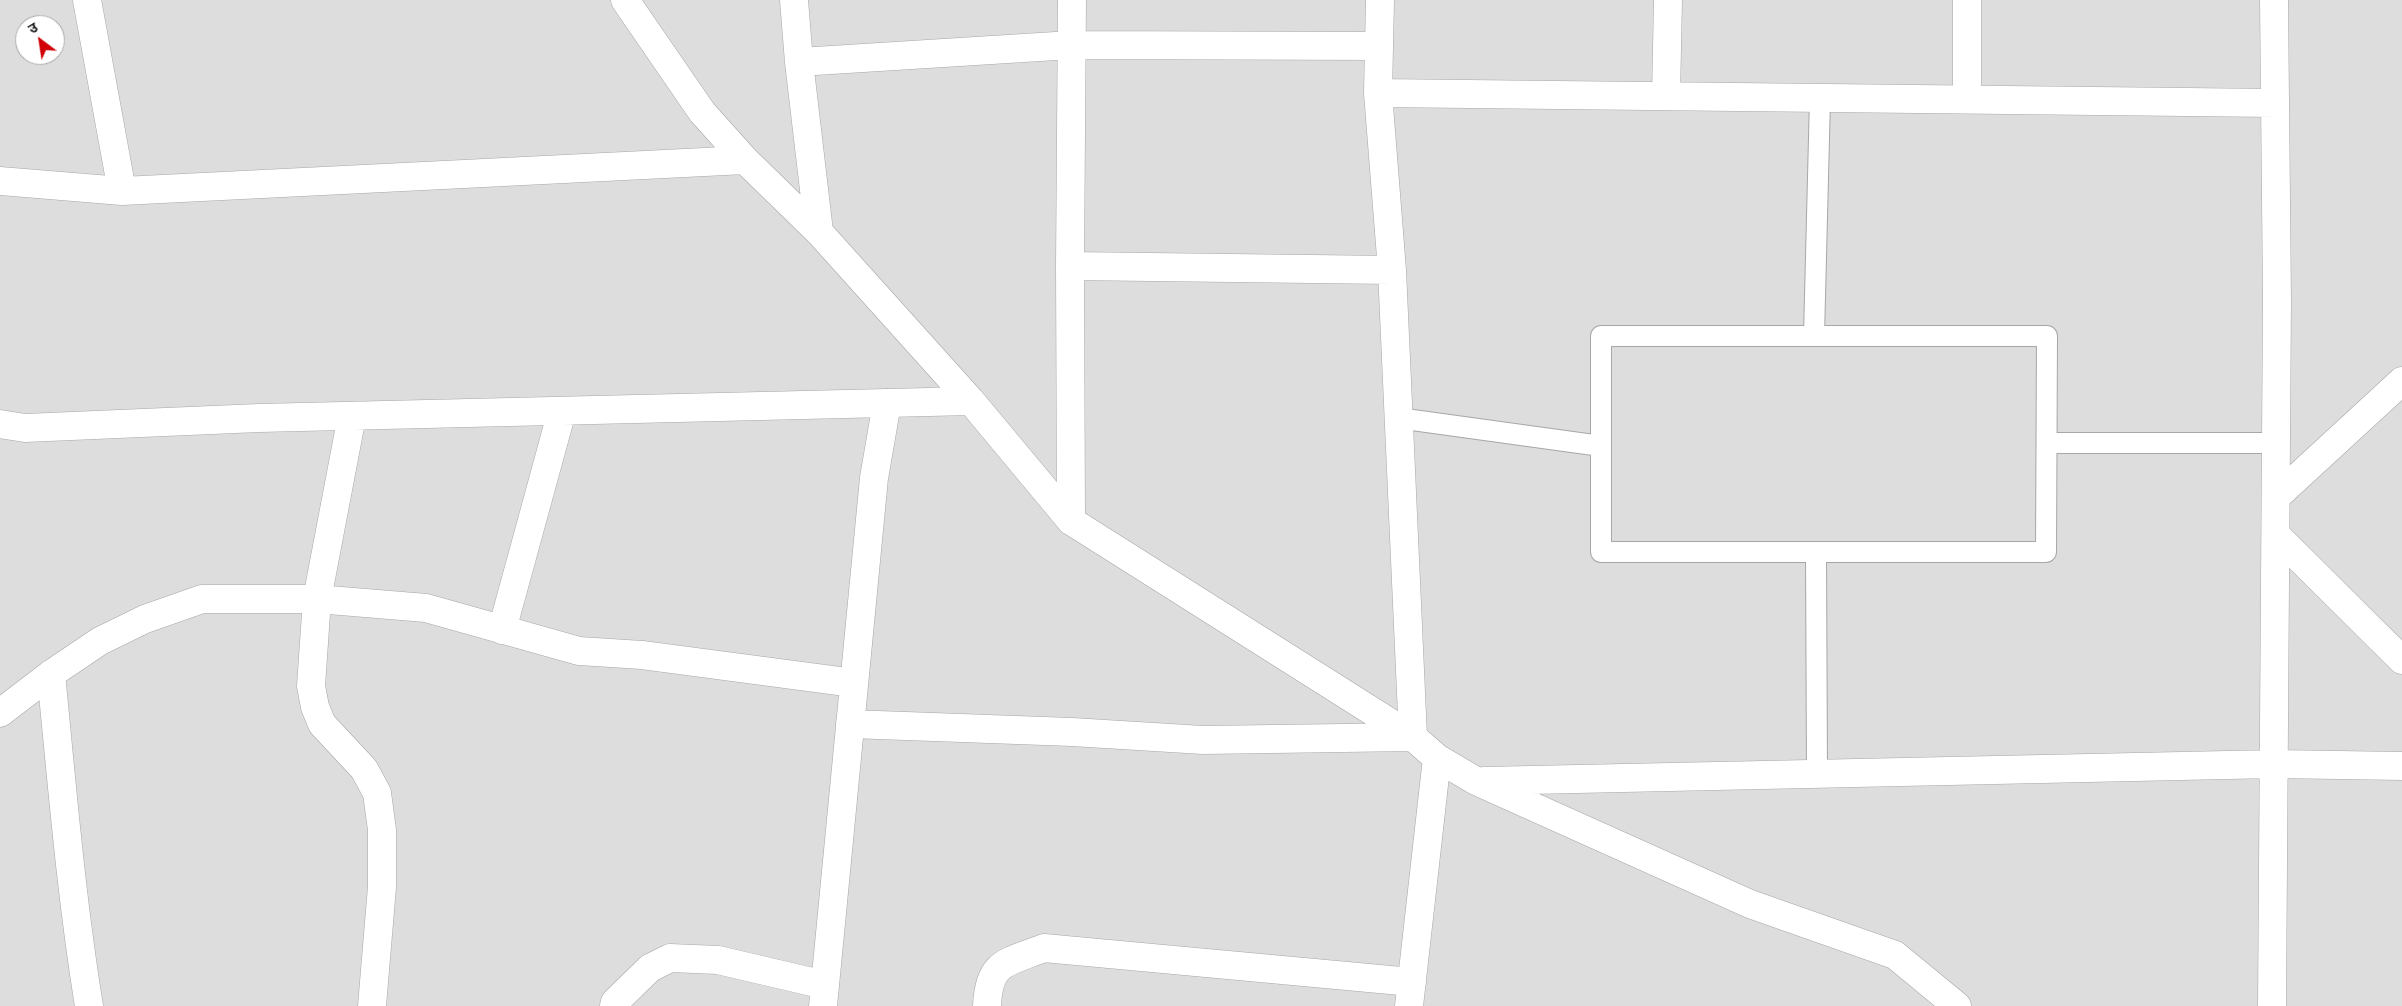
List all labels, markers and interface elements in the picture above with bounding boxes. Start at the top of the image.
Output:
north arrow [15,15,65,65]
text: उ [25,19,40,37]

